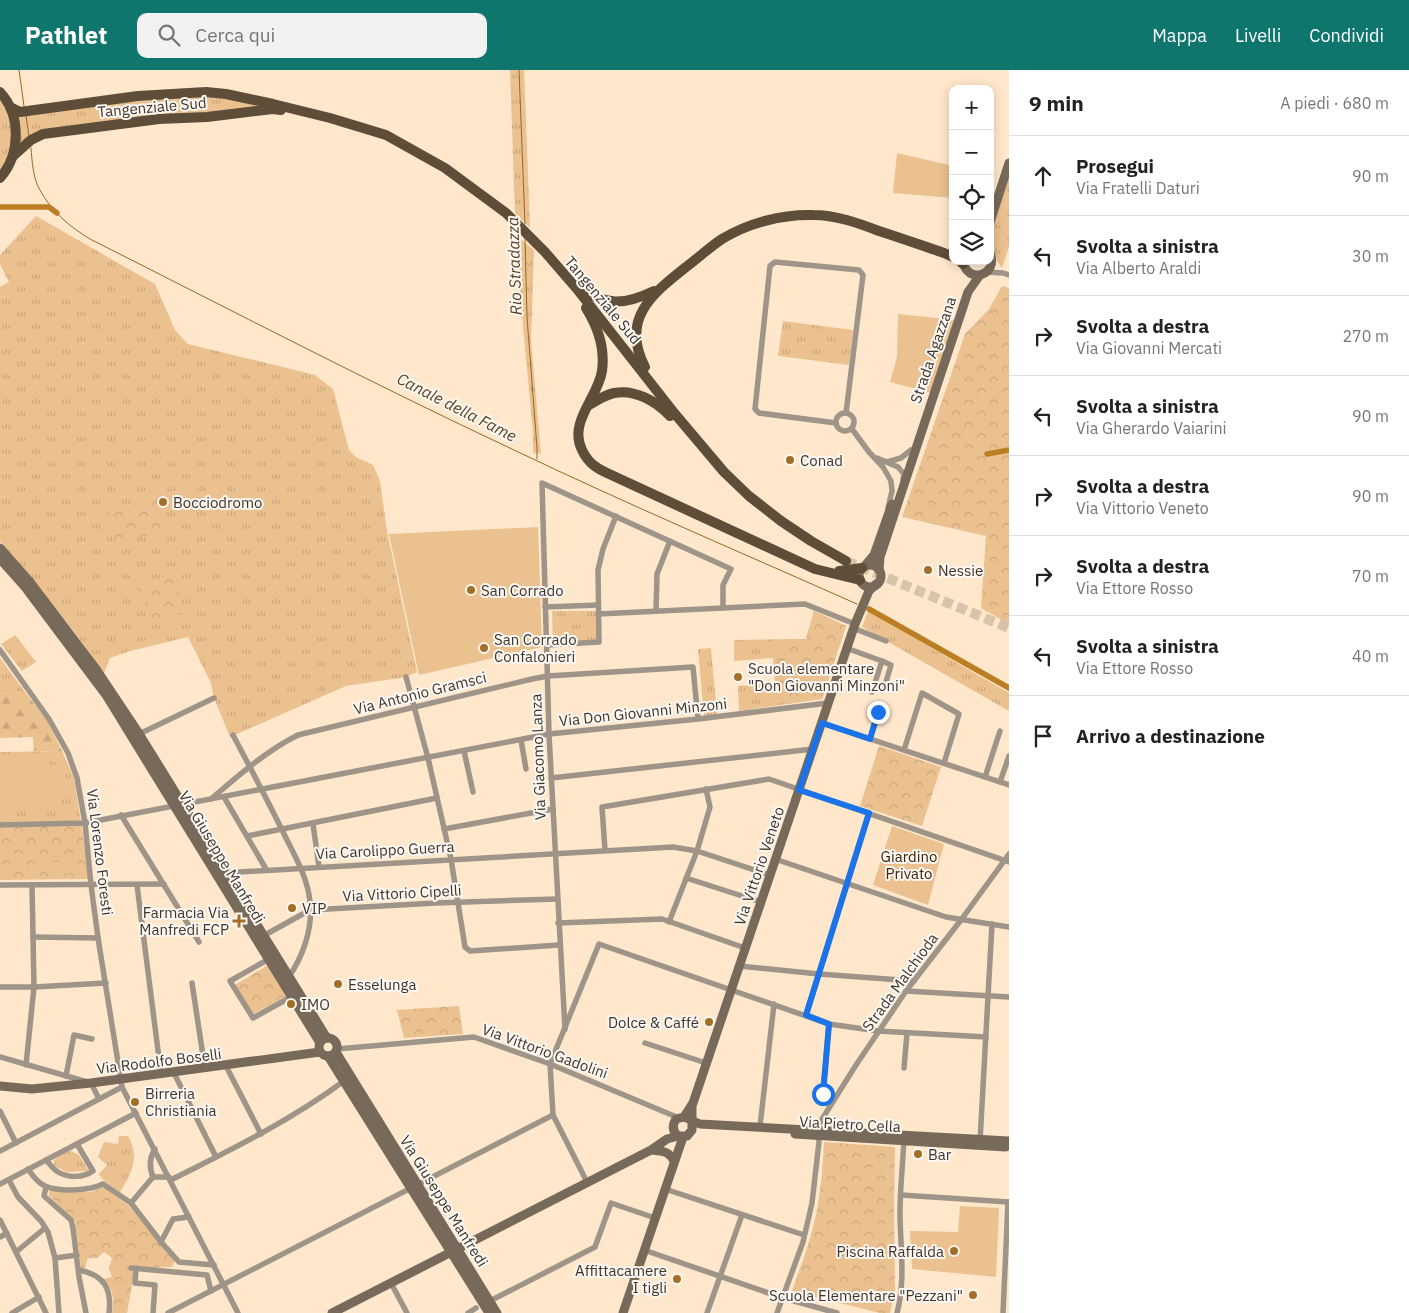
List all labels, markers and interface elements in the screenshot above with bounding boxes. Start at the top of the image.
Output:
search box [137,13,487,58]
text: Pathlet [25,19,107,51]
icon: search [155,21,183,49]
text: Cerca qui [195,23,275,47]
text: Mappa [1152,24,1207,47]
text: Livelli [1235,24,1281,47]
text: Condividi [1309,24,1384,47]
map controls [949,85,994,265]
button: + [949,85,994,130]
text: 9 min [1029,89,1084,117]
street label: Tangenziale Sud [97,93,207,121]
text: A piedi · 680 m [1280,93,1389,113]
button: − [949,130,994,175]
text: Prosegui [1076,154,1154,178]
icon: ahead [1029,162,1057,190]
text: 90 m [1352,166,1389,186]
button: locate [949,175,994,220]
text: Via Fratelli Daturi [1076,178,1200,198]
water label: Rio Stradazza [502,216,526,316]
button: layers [949,220,994,265]
text: Svolta a sinistra [1076,234,1219,258]
icon: left [1029,242,1057,270]
text: 30 m [1352,246,1389,266]
street label: Tangenziale Sud [561,252,645,348]
text: Via Alberto Araldi [1076,258,1201,278]
street label: Strada Agazzana [906,294,960,406]
text: Svolta a destra [1076,314,1209,338]
icon: right [1029,322,1057,350]
text: 270 m [1342,326,1389,346]
text: Via Giovanni Mercati [1076,338,1222,358]
water label: Canale della Fame [394,368,520,446]
text: Svolta a sinistra [1076,394,1219,418]
icon: left [1029,402,1057,430]
text: 90 m [1352,406,1389,426]
text: Via Gherardo Vaiarini [1076,418,1227,438]
place label: Conad [800,451,843,470]
marker: Conad [784,454,796,466]
text: Svolta a destra [1076,474,1209,498]
icon: right [1029,482,1057,510]
text: 90 m [1352,486,1389,506]
place label: Bocciodromo [173,493,262,512]
marker: Bocciodromo [157,496,169,508]
text: Via Vittorio Veneto [1076,498,1209,518]
text: Svolta a destra [1076,554,1209,578]
place label: Nessie [938,561,983,580]
icon: right [1029,562,1057,590]
marker: Nessie [922,564,934,576]
text: 70 m [1352,566,1389,586]
text: Via Ettore Rosso [1076,578,1193,598]
place label: San Corrado [481,581,564,600]
marker: San Corrado [465,584,477,596]
place label: San Corrado Confalonieri [494,630,577,666]
text: Svolta a sinistra [1076,634,1219,658]
marker: San Corrado Confalonieri [478,642,490,654]
icon: left [1029,642,1057,670]
text: 40 m [1352,646,1389,666]
text: Via Ettore Rosso [1076,658,1193,678]
place label: Scuola elementare "Don Giovanni Minzoni" [748,659,905,695]
street label: Via Antonio Gramsci [352,667,488,719]
marker: Scuola elementare "Don Giovanni Minzoni" [732,671,744,683]
street label: Via Giacomo Lanza [526,693,550,821]
street label: Via Don Giovanni Minzoni [558,694,728,730]
route end [867,701,890,724]
icon: arrive [1029,722,1057,750]
text: Arrivo a destinazione [1076,724,1265,748]
street label: Via Giuseppe Manfredi [175,787,269,927]
street label: Via Lorenzo Foresti [83,788,117,916]
street label: Via Vittorio Veneto [730,804,788,928]
street label: Via Carolippo Guerra [315,837,455,863]
park label: Giardino Privato [881,847,937,883]
street label: Via Vittorio Cipelli [342,880,462,906]
place label: VIP [302,899,326,918]
marker: VIP [286,902,298,914]
place label: Farmacia Via Manfredi FCP [139,903,229,939]
marker: Farmacia Via Manfredi FCP [233,915,245,927]
street label: Strada Malchioda [858,929,942,1035]
place label: Esselunga [348,975,417,994]
marker: Esselunga [332,978,344,990]
place label: IMO [301,995,330,1014]
marker: IMO [285,998,297,1010]
place label: Dolce & Caffé [608,1013,699,1032]
marker: Dolce & Caffé [703,1016,715,1028]
street label: Via Vittorio Gadolini [479,1019,611,1083]
street label: Via Rodolfo Boselli [95,1044,223,1078]
route start [812,1083,835,1106]
place label: Birreria Christiania [145,1084,217,1120]
marker: Birreria Christiania [129,1096,141,1108]
street label: Via Pietro Cella [799,1112,901,1136]
street label: Via Giuseppe Manfredi [396,1132,492,1270]
place label: Bar [928,1145,952,1164]
marker: Bar [912,1148,924,1160]
place label: Piscina Raffalda [837,1242,944,1261]
marker: Piscina Raffalda [948,1245,960,1257]
place label: Affittacamere I tigli [575,1261,667,1297]
marker: Affittacamere I tigli [671,1273,683,1285]
place label: Scuola Elementare "Pezzani" [769,1286,963,1305]
marker: Scuola Elementare "Pezzani" [967,1289,979,1301]

